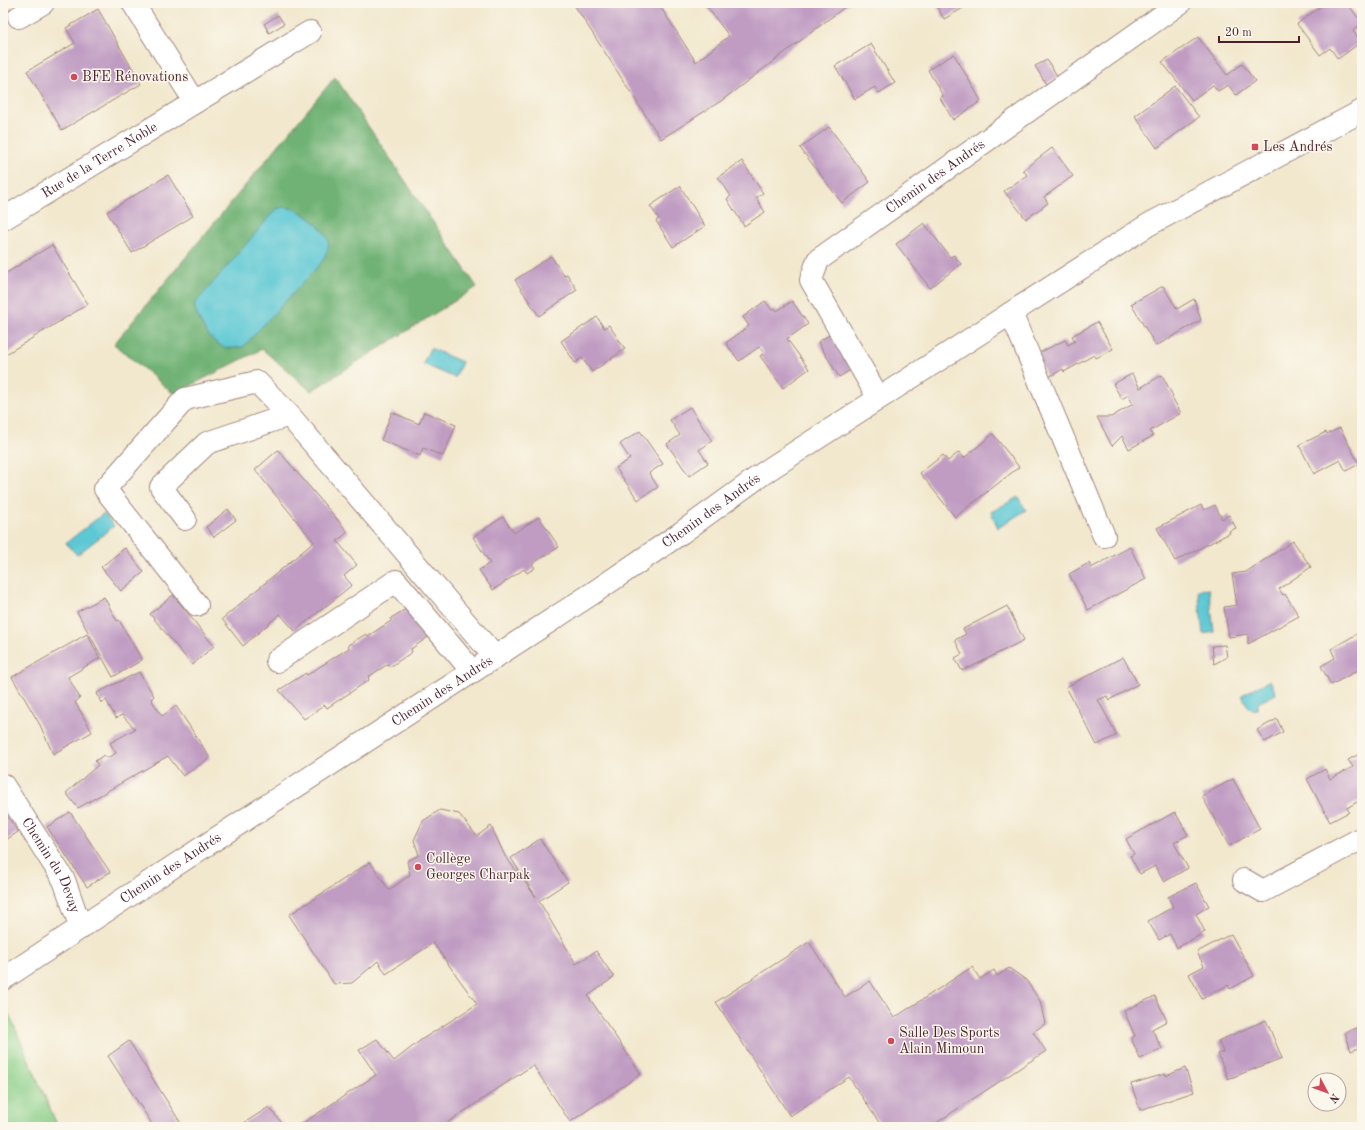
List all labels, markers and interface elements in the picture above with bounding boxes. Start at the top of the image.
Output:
scale bar [1219,18,1299,44]
text: 20 m [1225,27,1252,39]
place label: BFE Rénovations [82,70,188,84]
marker: BFE Rénovations [69,72,79,82]
street label: Rue de la Terre Noble [39,120,160,201]
street label: Chemin des Andrés [883,137,987,216]
place label: Les Andrés [1263,140,1333,154]
marker: Les Andrés [1250,142,1260,152]
street label: Chemin des Andrés [659,471,763,551]
street label: Chemin des Andrés [389,653,495,729]
street label: Chemin du Devay [19,815,82,916]
street label: Chemin des Andrés [118,830,224,906]
place label: Collège Georges Charpak [426,852,530,882]
marker: Collège Georges Charpak [413,862,423,872]
place label: Salle Des Sports Alain Mimoun [899,1026,999,1056]
marker: Salle Des Sports Alain Mimoun [886,1036,896,1046]
north arrow [1307,1072,1347,1112]
text: N [1326,1091,1340,1105]

